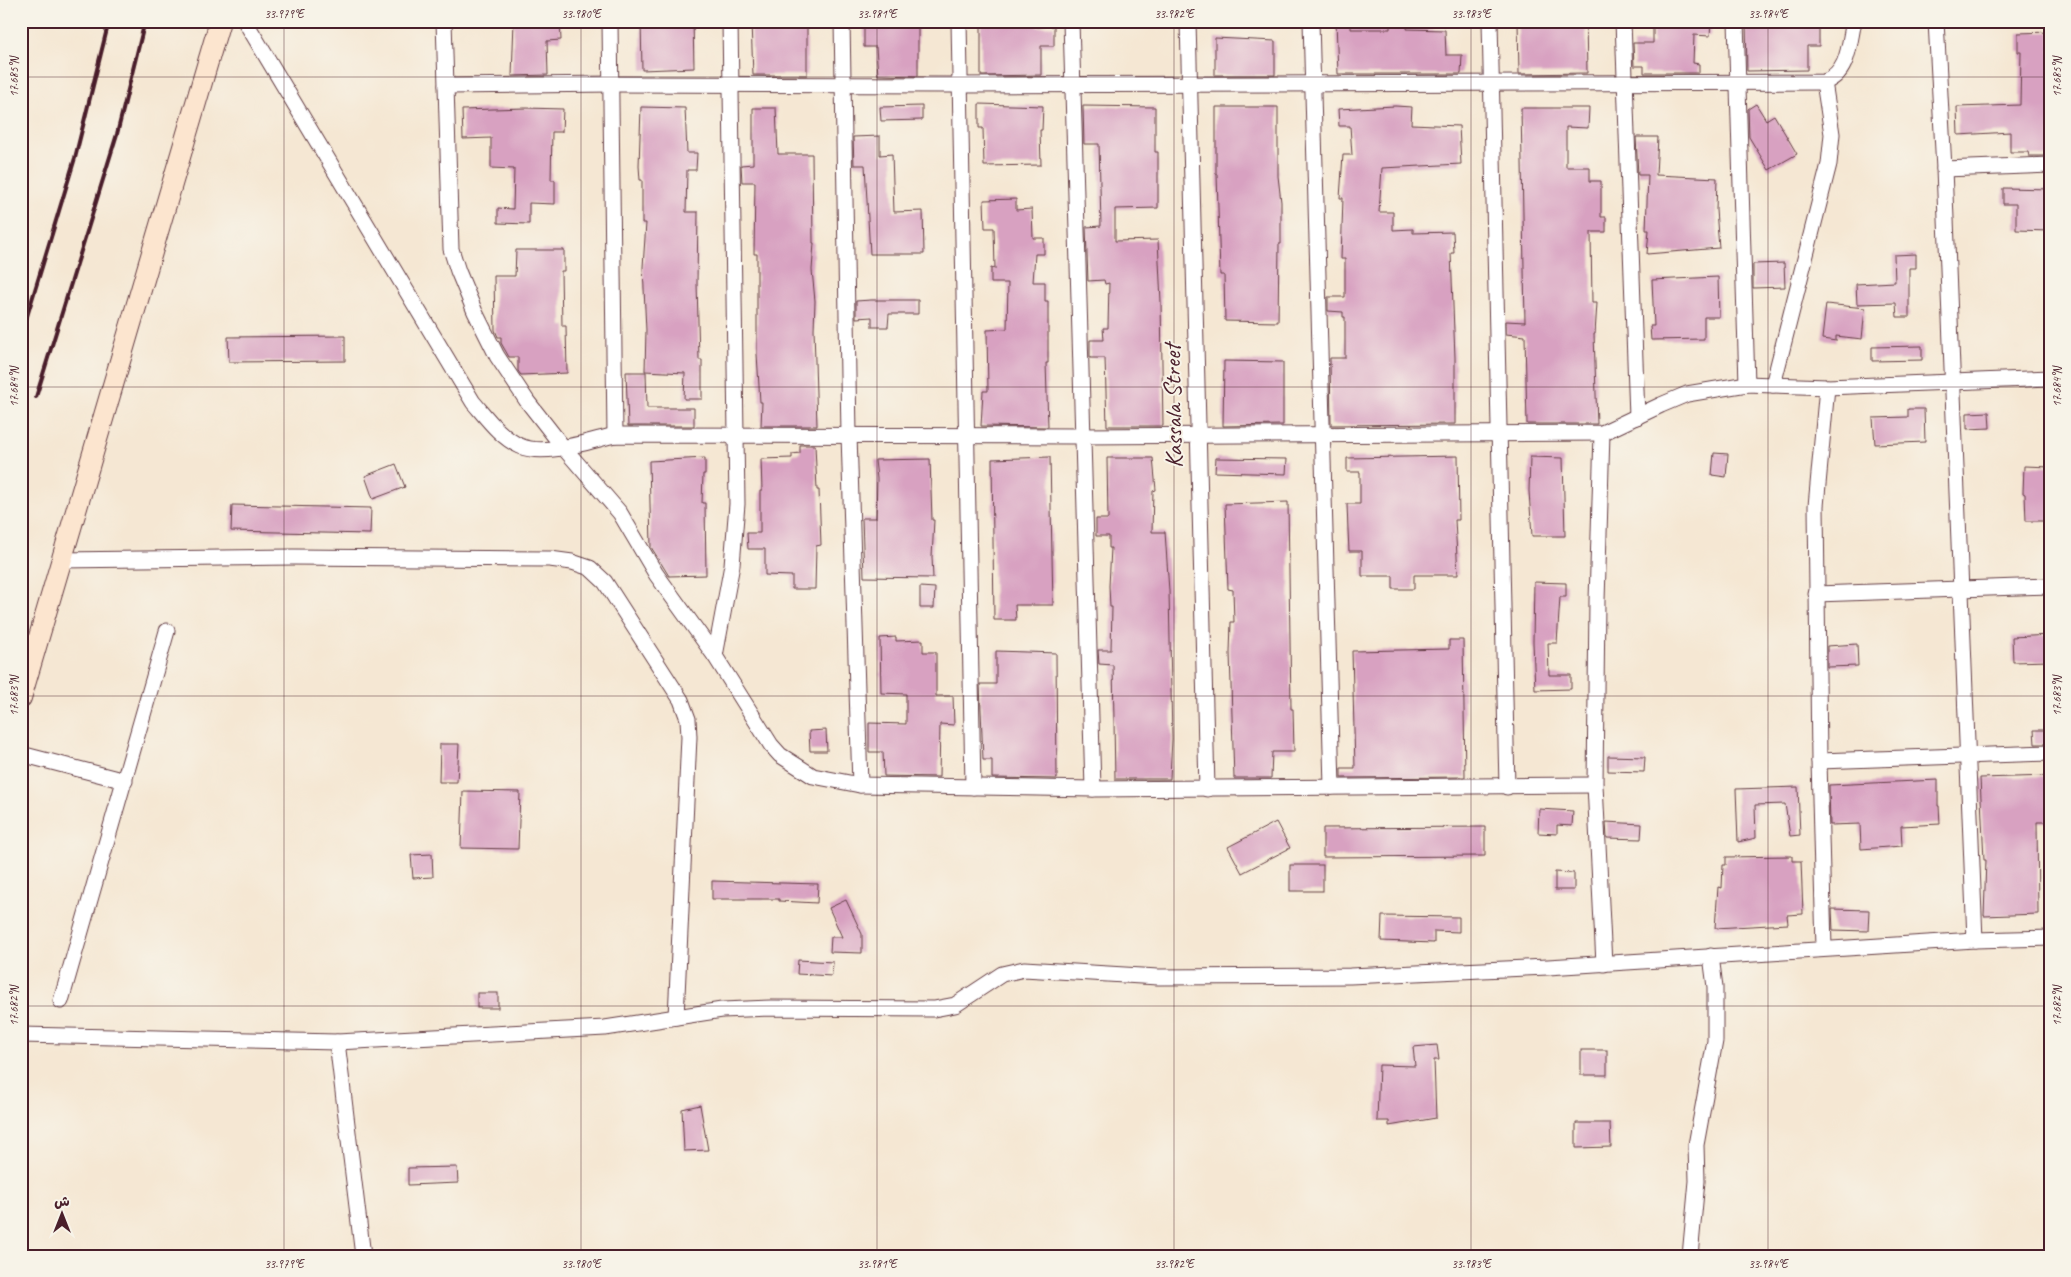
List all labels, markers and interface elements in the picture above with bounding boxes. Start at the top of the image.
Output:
text: 33.979°E [264,6,305,22]
text: 33.980°E [561,6,602,22]
text: 33.981°E [857,6,898,22]
text: 33.982°E [1154,6,1195,22]
text: 33.983°E [1451,6,1492,22]
text: 33.984°E [1748,6,1789,22]
text: 17.685°N [6,55,22,97]
text: 17.685°N [2049,55,2065,97]
street label: Kassala Street [1156,340,1190,468]
text: 17.684°N [6,365,22,407]
text: 17.684°N [2049,365,2065,407]
text: 17.683°N [6,674,22,716]
text: 17.683°N [2049,674,2065,716]
text: 17.682°N [6,984,22,1026]
text: 17.682°N [2049,984,2065,1026]
north arrow [38,1190,88,1240]
text: ش [54,1193,70,1210]
text: 33.979°E [264,1256,305,1272]
text: 33.980°E [561,1256,602,1272]
text: 33.981°E [857,1256,898,1272]
text: 33.982°E [1154,1256,1195,1272]
text: 33.983°E [1451,1256,1492,1272]
text: 33.984°E [1748,1256,1789,1272]

